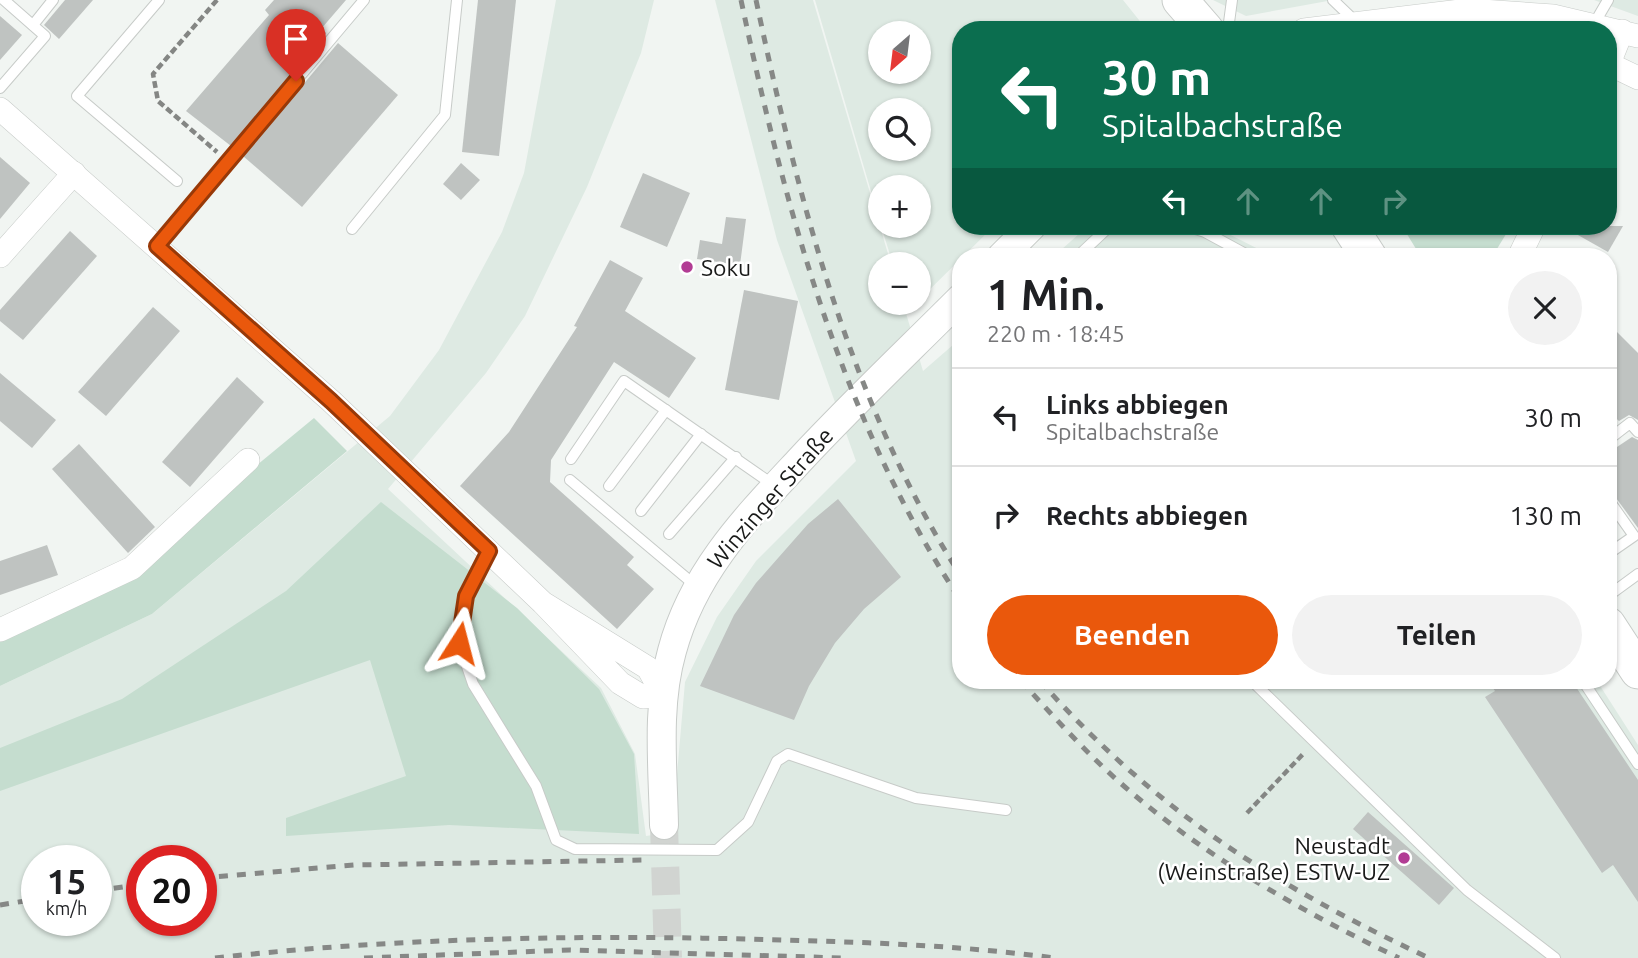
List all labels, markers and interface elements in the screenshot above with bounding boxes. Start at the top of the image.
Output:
pin [266,9,326,81]
icon: arrive [277,20,315,58]
north arrow [868,21,931,84]
map controls [868,21,931,315]
icon: left [987,49,1078,140]
text: 30 m [1102,49,1211,104]
button: search [868,98,931,161]
text: Spitalbachstraße [1102,107,1343,143]
button: + [868,175,931,238]
icon: left [1156,182,1194,220]
icon: ahead [1229,182,1267,220]
icon: ahead [1302,182,1340,220]
icon: right [1375,182,1413,220]
button: − [868,252,931,315]
place label: Soku [701,255,751,280]
marker: Soku [679,259,695,275]
text: 1 Min. [987,271,1105,318]
button: close [1508,271,1582,345]
text: 220 m · 18:45 [987,321,1125,346]
text: Links abbiegen [1046,390,1229,419]
icon: left [987,398,1025,436]
text: 30 m [1524,403,1582,432]
text: Spitalbachstraße [1046,419,1219,444]
street label: Winzinger Straße [702,423,838,573]
icon: right [987,496,1025,534]
text: Rechts abbiegen [1046,501,1248,530]
text: 130 m [1510,501,1582,530]
button: Beenden [987,595,1278,675]
button: Teilen [1292,595,1582,675]
position arrow [422,606,496,680]
place label: Neustadt (Weinstraße) ESTW-UZ [1157,833,1390,885]
speed limit sign: 20 [126,845,217,936]
marker: Neustadt (Weinstraße) ESTW-UZ [1396,850,1412,866]
text: 15 [47,861,86,901]
text: km/h [46,898,87,918]

